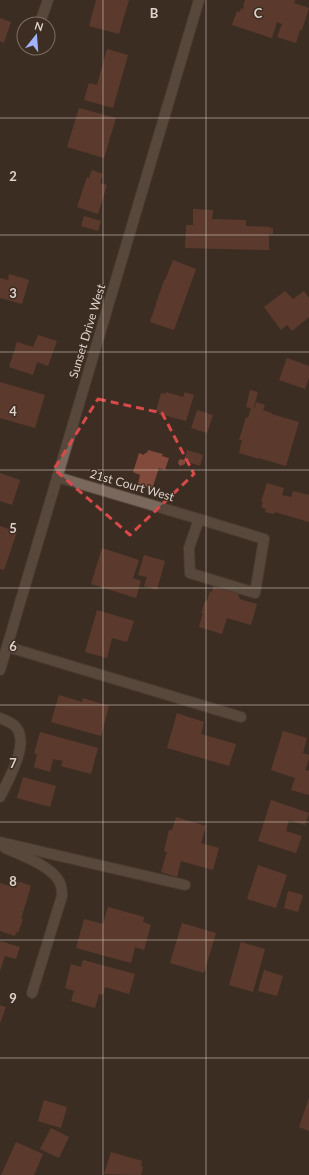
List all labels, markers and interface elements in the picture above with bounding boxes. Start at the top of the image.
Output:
text: B [150,5,159,21]
text: C [254,5,263,21]
north arrow [16,16,56,56]
text: N [33,19,45,33]
text: 2 [9,168,17,184]
street label: Sunset Drive West [66,281,109,380]
text: 3 [9,285,17,301]
text: 4 [9,403,17,419]
street label: 21st Court West [88,466,177,504]
text: 5 [9,520,17,536]
text: 6 [9,638,17,654]
text: 7 [9,755,17,771]
text: 8 [9,873,17,889]
text: 9 [9,990,17,1006]

